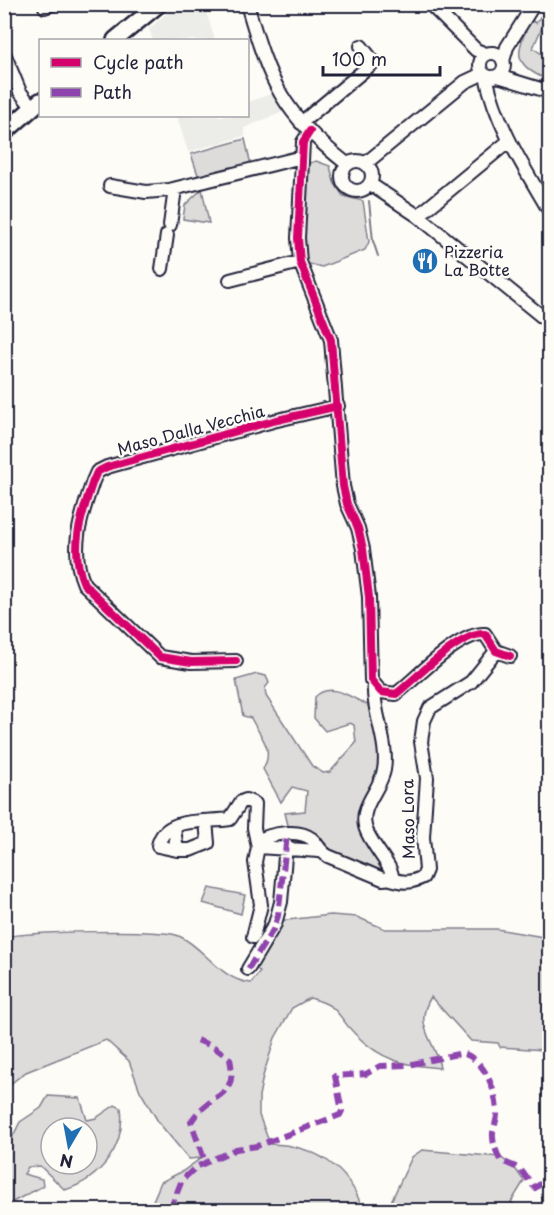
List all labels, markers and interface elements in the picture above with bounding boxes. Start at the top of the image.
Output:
legend [39,39,249,117]
scale bar [323,39,440,77]
text: 100 m [332,45,387,72]
text: Cycle path [93,48,184,75]
text: Path [93,78,132,105]
place label: Pizzeria La Botte [444,239,510,281]
restaurant icon: Pizzeria La Botte [410,246,440,276]
street label: Maso Dalla Vecchia [114,398,267,460]
street label: Maso Lora [394,779,420,859]
north arrow [39,1116,99,1176]
text: N [58,1149,75,1175]

